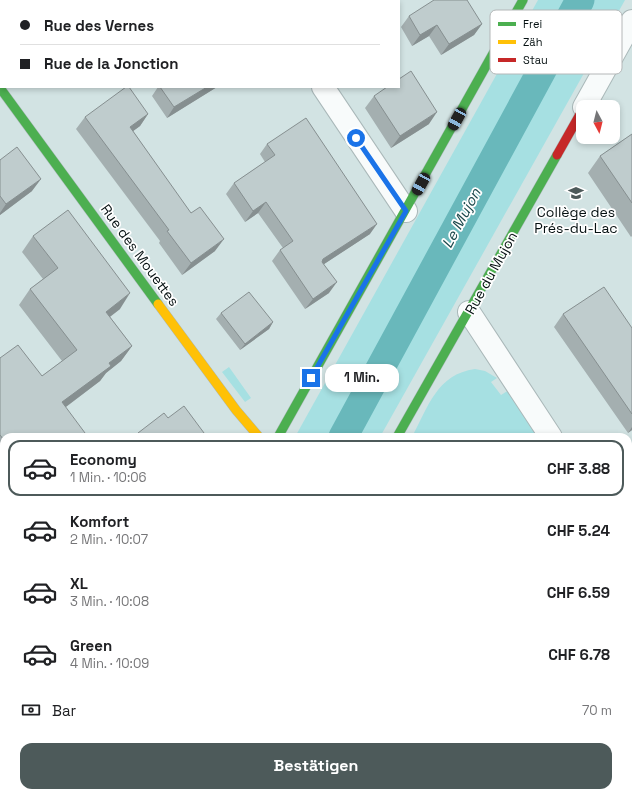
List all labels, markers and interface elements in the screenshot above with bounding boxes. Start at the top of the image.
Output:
legend [490,10,622,74]
text: Rue des Vernes [44,16,154,35]
text: Frei [523,17,542,31]
text: Zäh [523,35,542,49]
text: Stau [523,53,548,67]
text: Rue de la Jonction [44,54,179,73]
north arrow [576,100,620,144]
map controls [576,100,620,144]
car [446,106,468,132]
route start [347,129,365,147]
car [410,171,432,197]
water label: Le Mujon [437,184,485,251]
school or university icon: Collège des Prés-du-Lac [567,184,585,202]
street label: Rue des Mouettes [97,200,183,310]
place label: Collège des Prés-du-Lac [534,203,618,237]
street label: Rue du Mujon [461,228,521,318]
callout: 1 Min. [325,364,399,392]
route end [302,369,320,387]
text: 1 Min. [344,369,380,386]
icon: car [22,450,58,486]
text: Economy [70,450,137,469]
text: CHF 3.88 [547,459,610,478]
text: 1 Min. · 10:06 [70,469,147,486]
icon: car [22,512,58,548]
text: Komfort [70,512,129,531]
text: CHF 5.24 [547,521,610,540]
text: 2 Min. · 10:07 [70,531,148,548]
icon: car [22,574,58,610]
text: XL [70,574,88,593]
text: CHF 6.59 [547,583,610,602]
text: 3 Min. · 10:08 [70,593,149,610]
icon: car [22,636,58,672]
text: Green [70,636,112,655]
text: CHF 6.78 [548,645,610,664]
text: 4 Min. · 10:09 [70,655,149,672]
icon: cash [20,699,42,721]
text: Bar [52,701,76,720]
text: 70 m [582,702,612,719]
button: Bestätigen [20,743,612,789]

